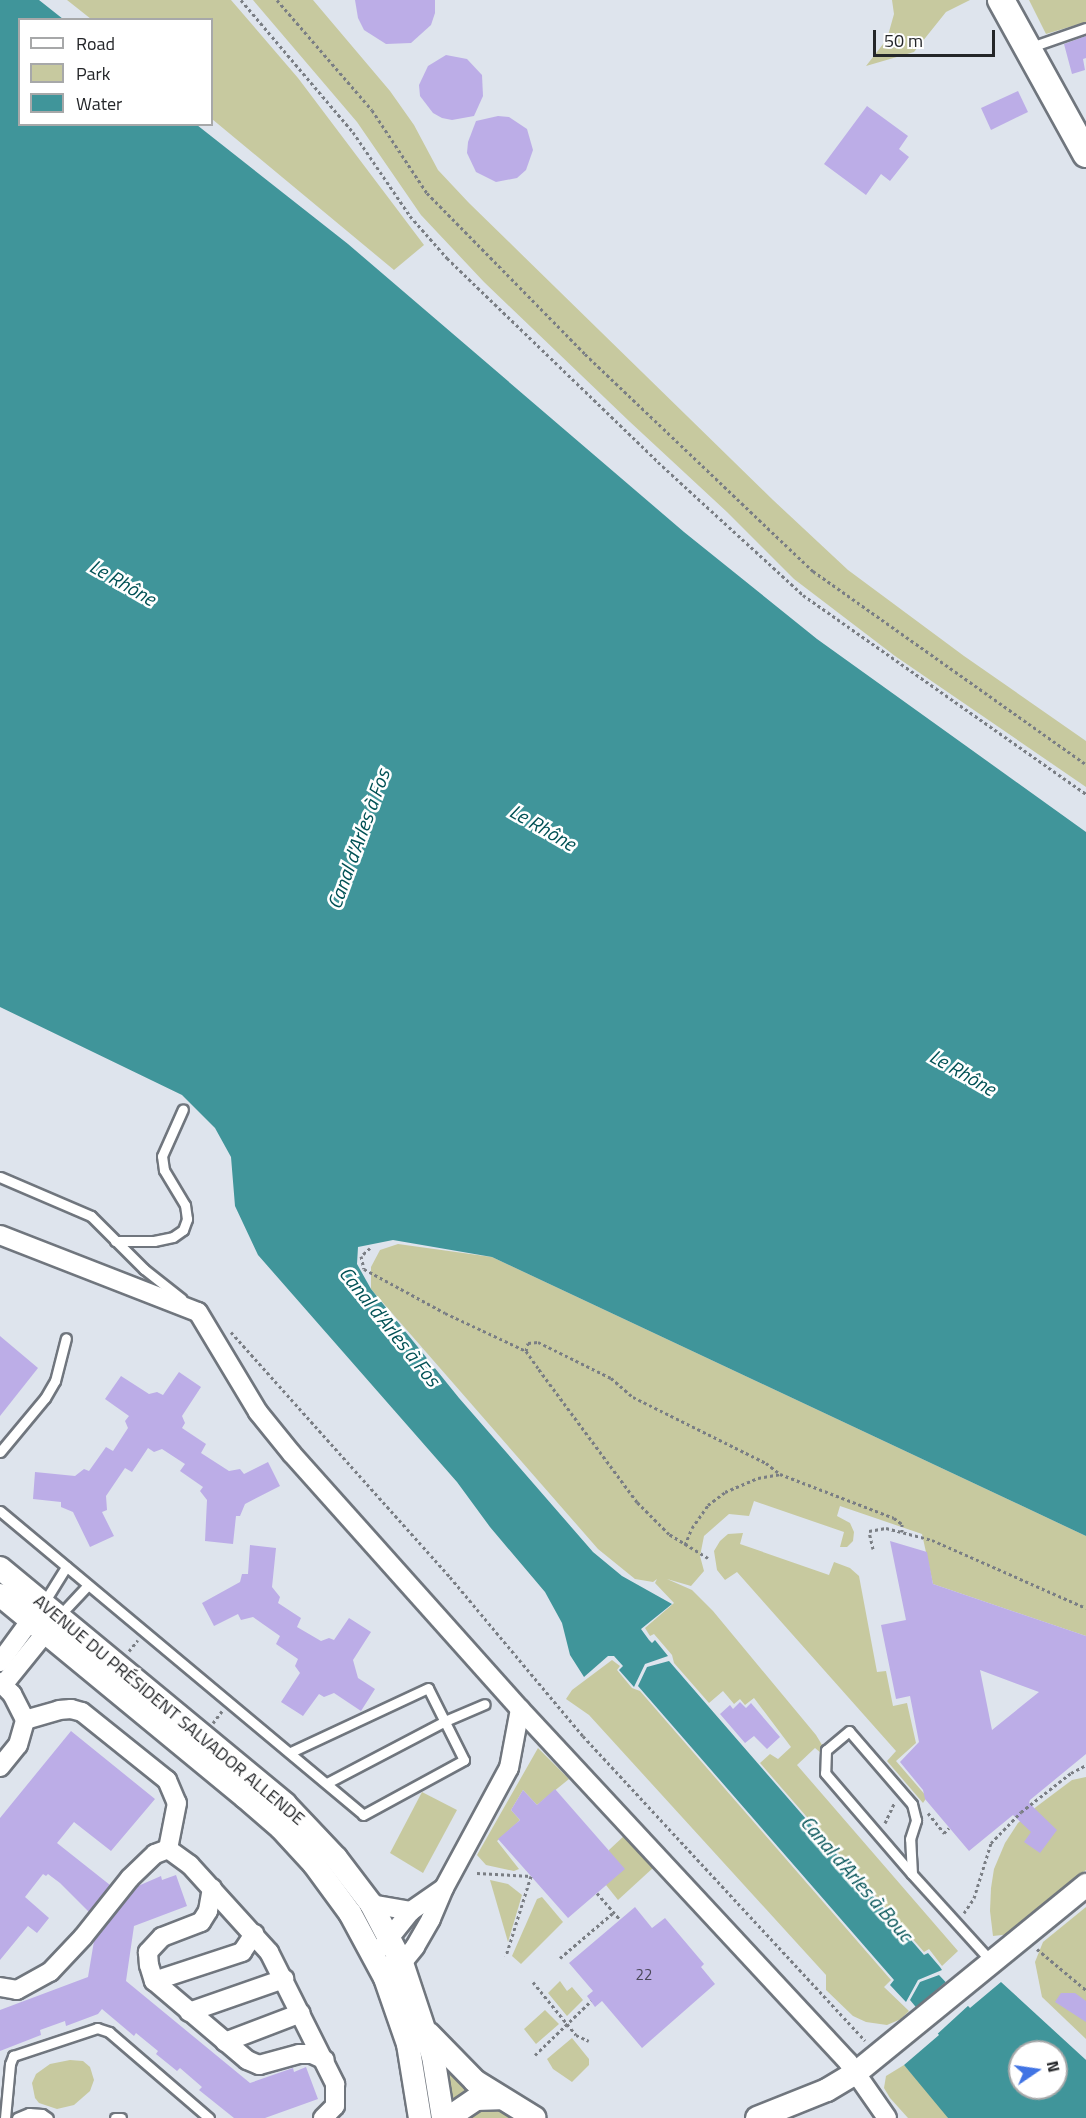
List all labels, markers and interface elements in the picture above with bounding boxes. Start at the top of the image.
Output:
legend [18,18,213,126]
scale bar [876,18,998,56]
text: 50 m [884,27,923,54]
text: Road [76,30,115,57]
text: Park [76,60,110,87]
text: Water [76,90,122,117]
water label: Le Rhône [86,554,160,610]
water label: Canal d'Arles à Fos [322,766,394,912]
water label: Le Rhône [506,799,580,855]
water label: Le Rhône [926,1044,1000,1100]
water label: Canal d'Arles à Fos [334,1261,446,1391]
street label: AVENUE DU PRÉSIDENT SALVADOR ALLENDE [29,1590,309,1830]
water label: Canal d'Arles à Bouc [796,1810,918,1946]
house number: 22 [636,1966,652,1984]
north arrow [1008,2040,1068,2100]
text: N [1041,2058,1067,2075]

